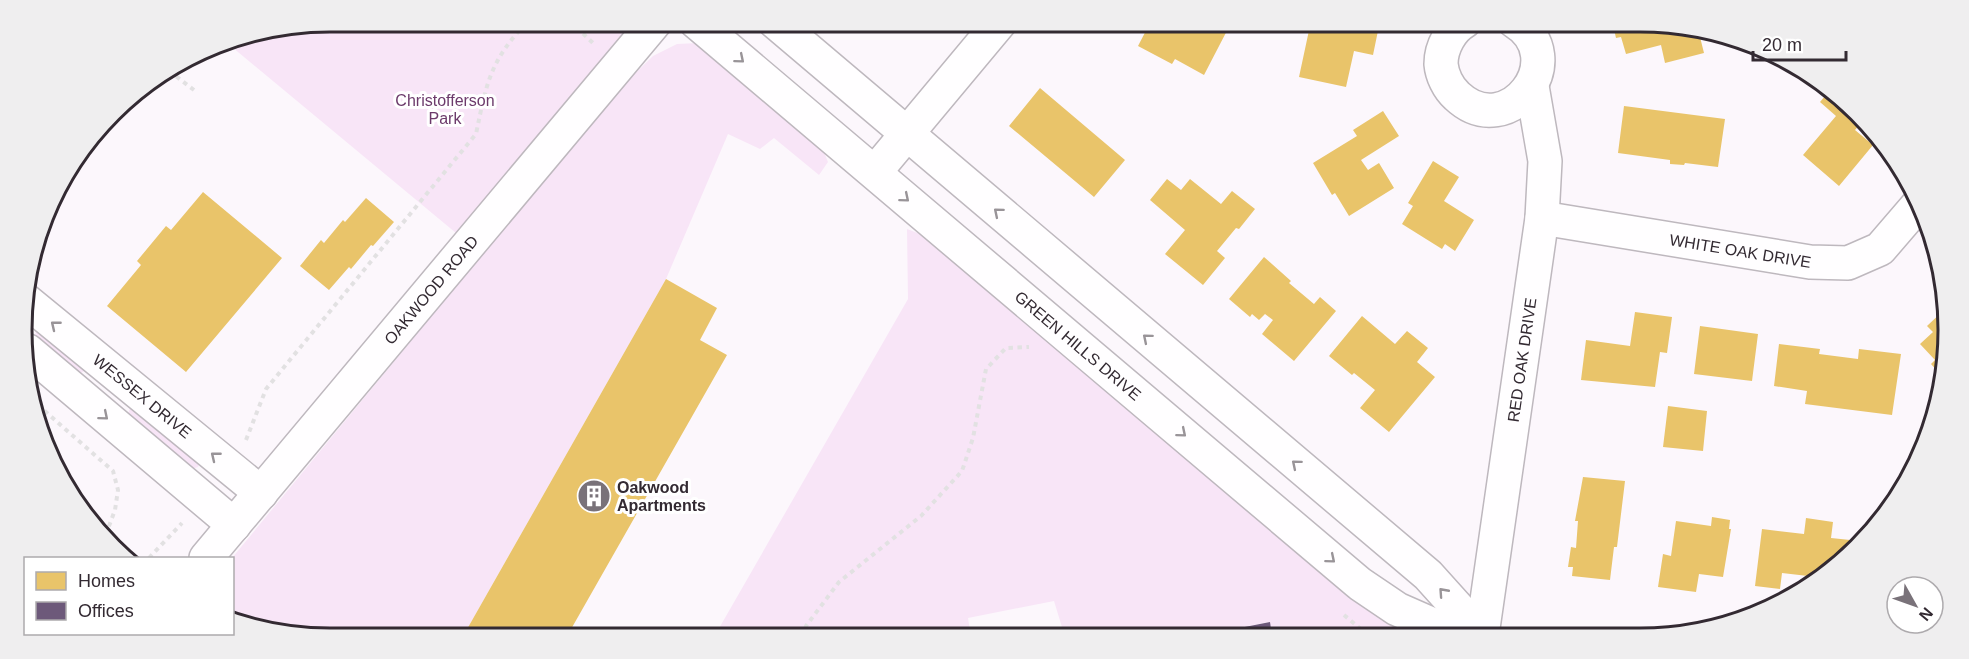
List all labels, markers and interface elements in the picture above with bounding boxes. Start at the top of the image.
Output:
scale bar [1753,24,1846,62]
text: 20 m [1762,35,1802,55]
one-way arrow [733,52,744,63]
park label: Christofferson Park [395,92,495,127]
one-way arrow [898,191,909,202]
one-way arrow [994,208,1005,219]
street label: WHITE OAK DRIVE [1668,231,1812,271]
street label: OAKWOOD ROAD [381,232,481,348]
street label: GREEN HILLS DRIVE [1012,288,1144,404]
street label: RED OAK DRIVE [1505,297,1539,423]
one-way arrow [51,321,62,332]
one-way arrow [1143,334,1154,345]
street label: WESSEX DRIVE [90,351,195,441]
one-way arrow [97,408,108,419]
one-way arrow [1175,425,1186,436]
one-way arrow [211,453,222,464]
one-way arrow [1292,460,1303,471]
building icon: Oakwood Apartments [576,478,612,514]
place label: Oakwood Apartments [617,479,706,514]
one-way arrow [1324,552,1335,563]
legend [24,557,234,635]
text: Homes [78,571,135,591]
north arrow [1885,575,1945,635]
one-way arrow [1439,588,1450,599]
text: Offices [78,601,134,621]
text: N [1916,604,1936,624]

